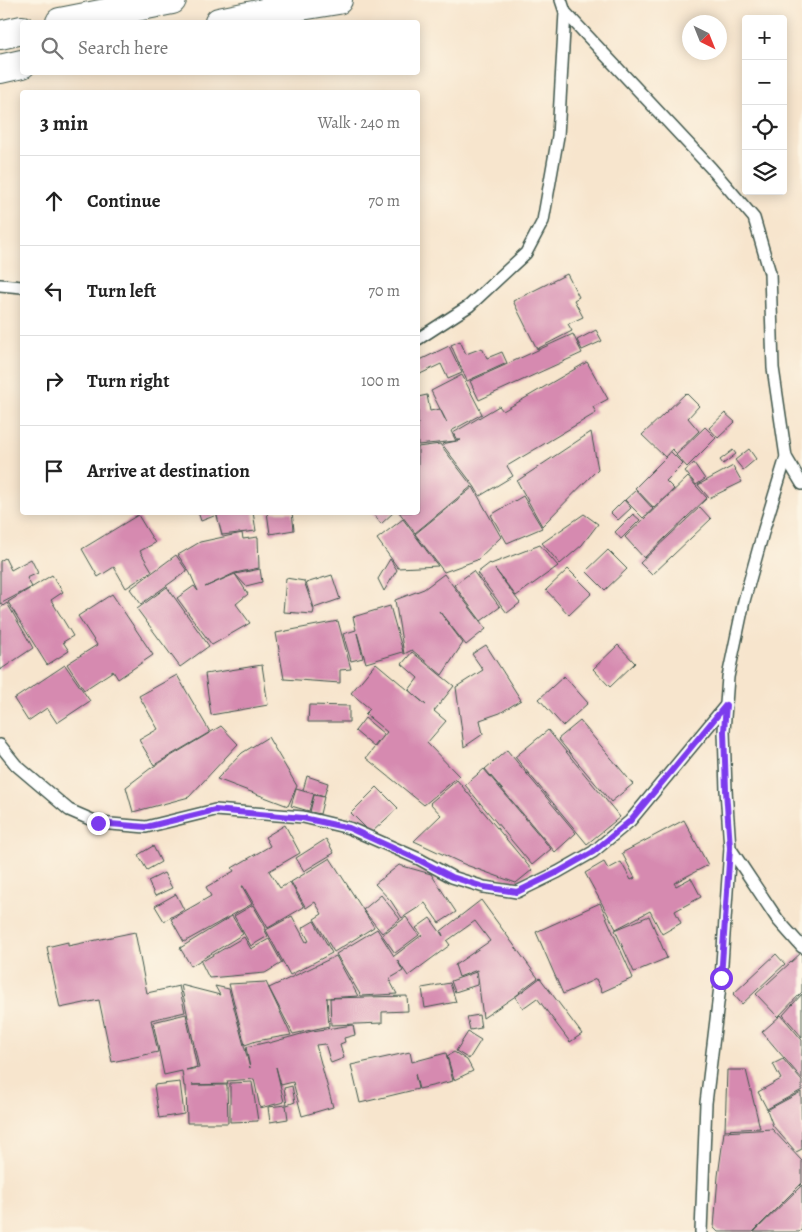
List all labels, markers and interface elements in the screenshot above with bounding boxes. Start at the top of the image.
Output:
north arrow [682,15,727,60]
map controls [742,15,787,195]
button: + [742,15,787,60]
search box [20,20,420,75]
icon: search [38,34,66,62]
text: Search here [78,35,168,61]
button: − [742,60,787,105]
button: locate [742,105,787,150]
text: 3 min [40,109,88,137]
text: Walk · 240 m [318,112,400,134]
button: layers [742,150,787,195]
icon: ahead [40,187,68,215]
text: Continue [87,188,161,214]
text: 70 m [368,190,400,212]
icon: left [40,277,68,305]
text: Turn left [87,278,156,304]
text: 70 m [368,280,400,302]
icon: right [40,367,68,395]
text: Turn right [87,368,169,394]
text: 100 m [361,370,400,392]
icon: arrive [40,457,68,485]
text: Arrive at destination [87,458,250,484]
route end [87,812,110,835]
route start [710,967,733,990]

